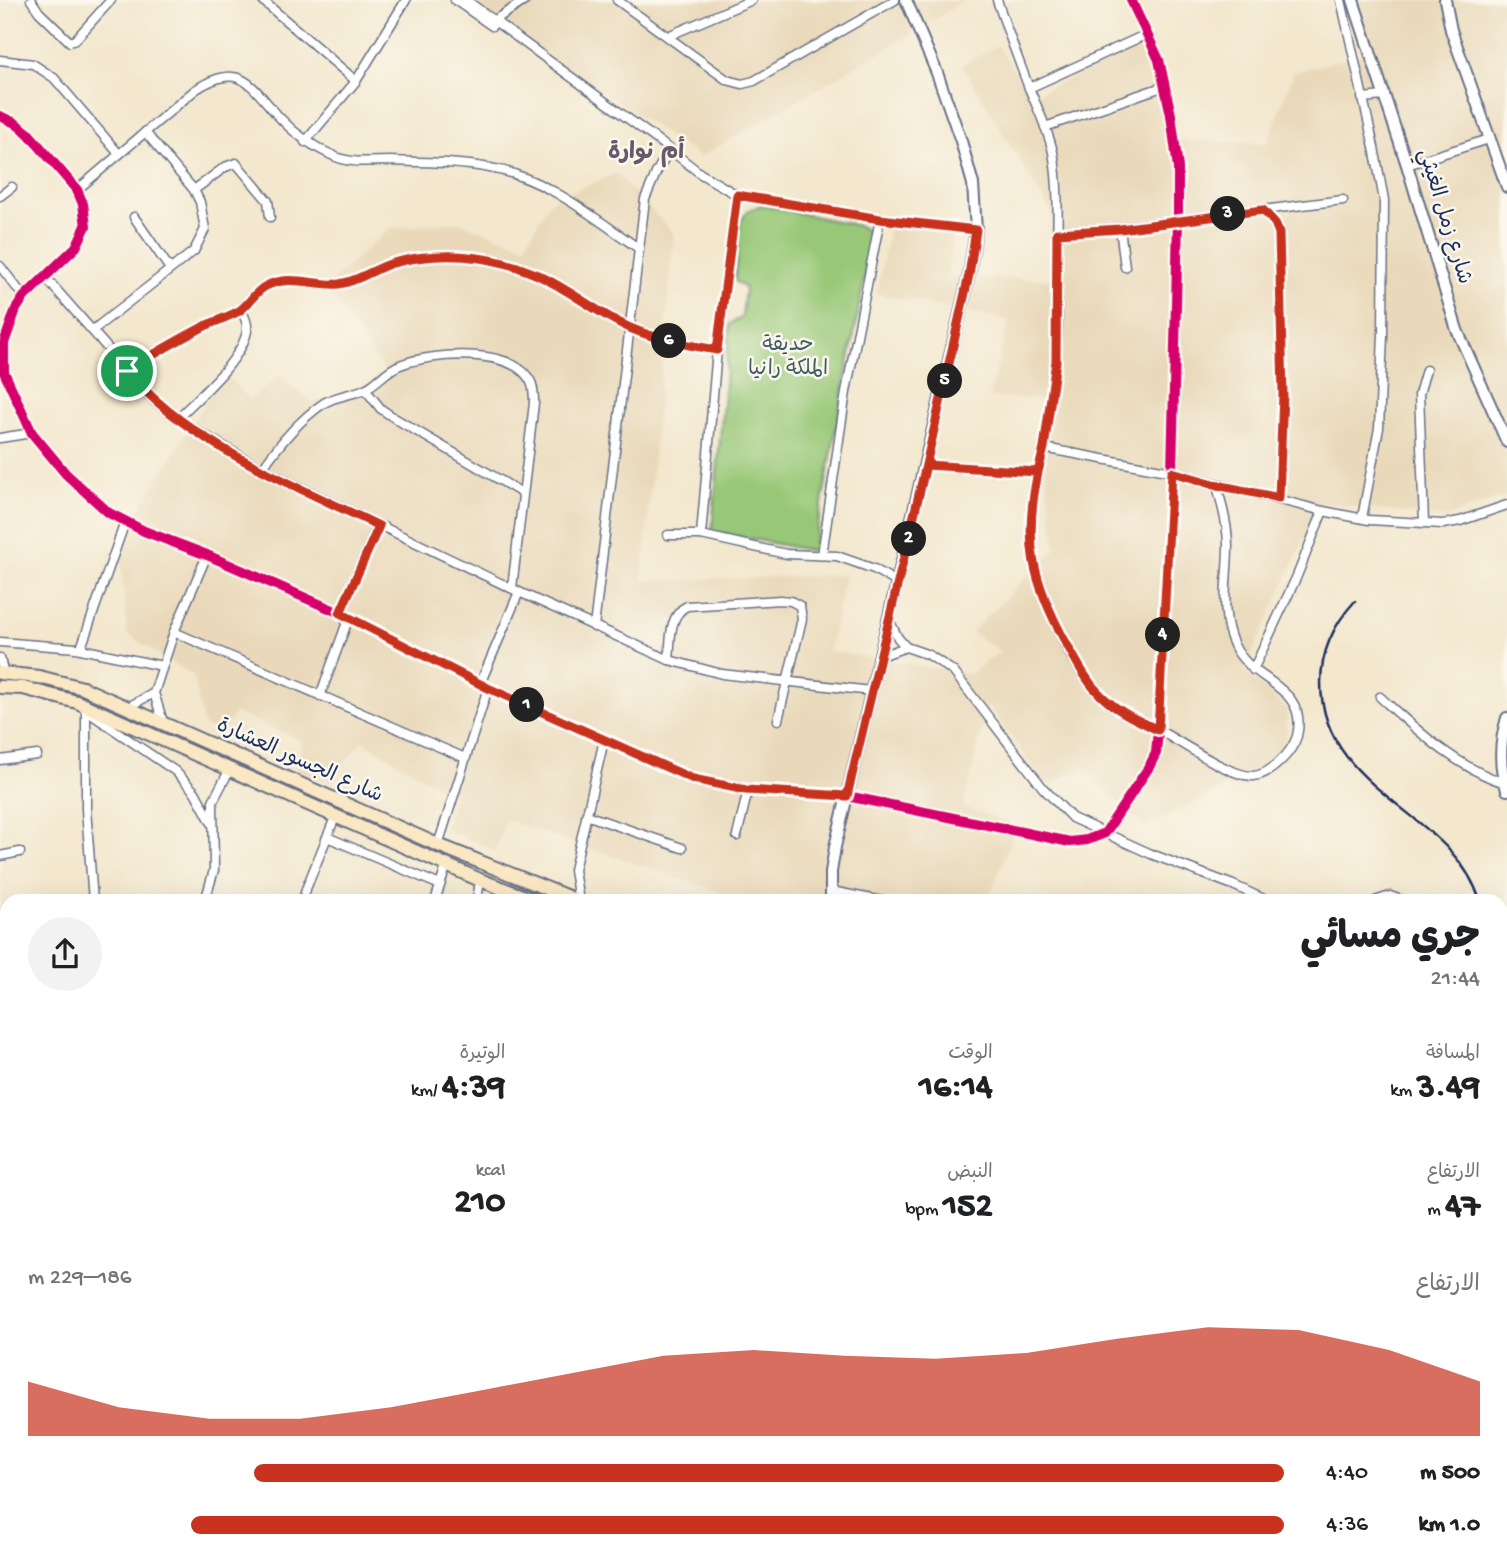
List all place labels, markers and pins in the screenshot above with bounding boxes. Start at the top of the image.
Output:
pin: 3 [1210,196,1246,232]
pin: 6 [652,324,686,358]
pin [97,341,157,401]
pin: 5 [928,364,962,398]
pin: 2 [892,522,926,556]
pin: 4 [1146,618,1180,652]
pin: 1 [510,688,544,722]

